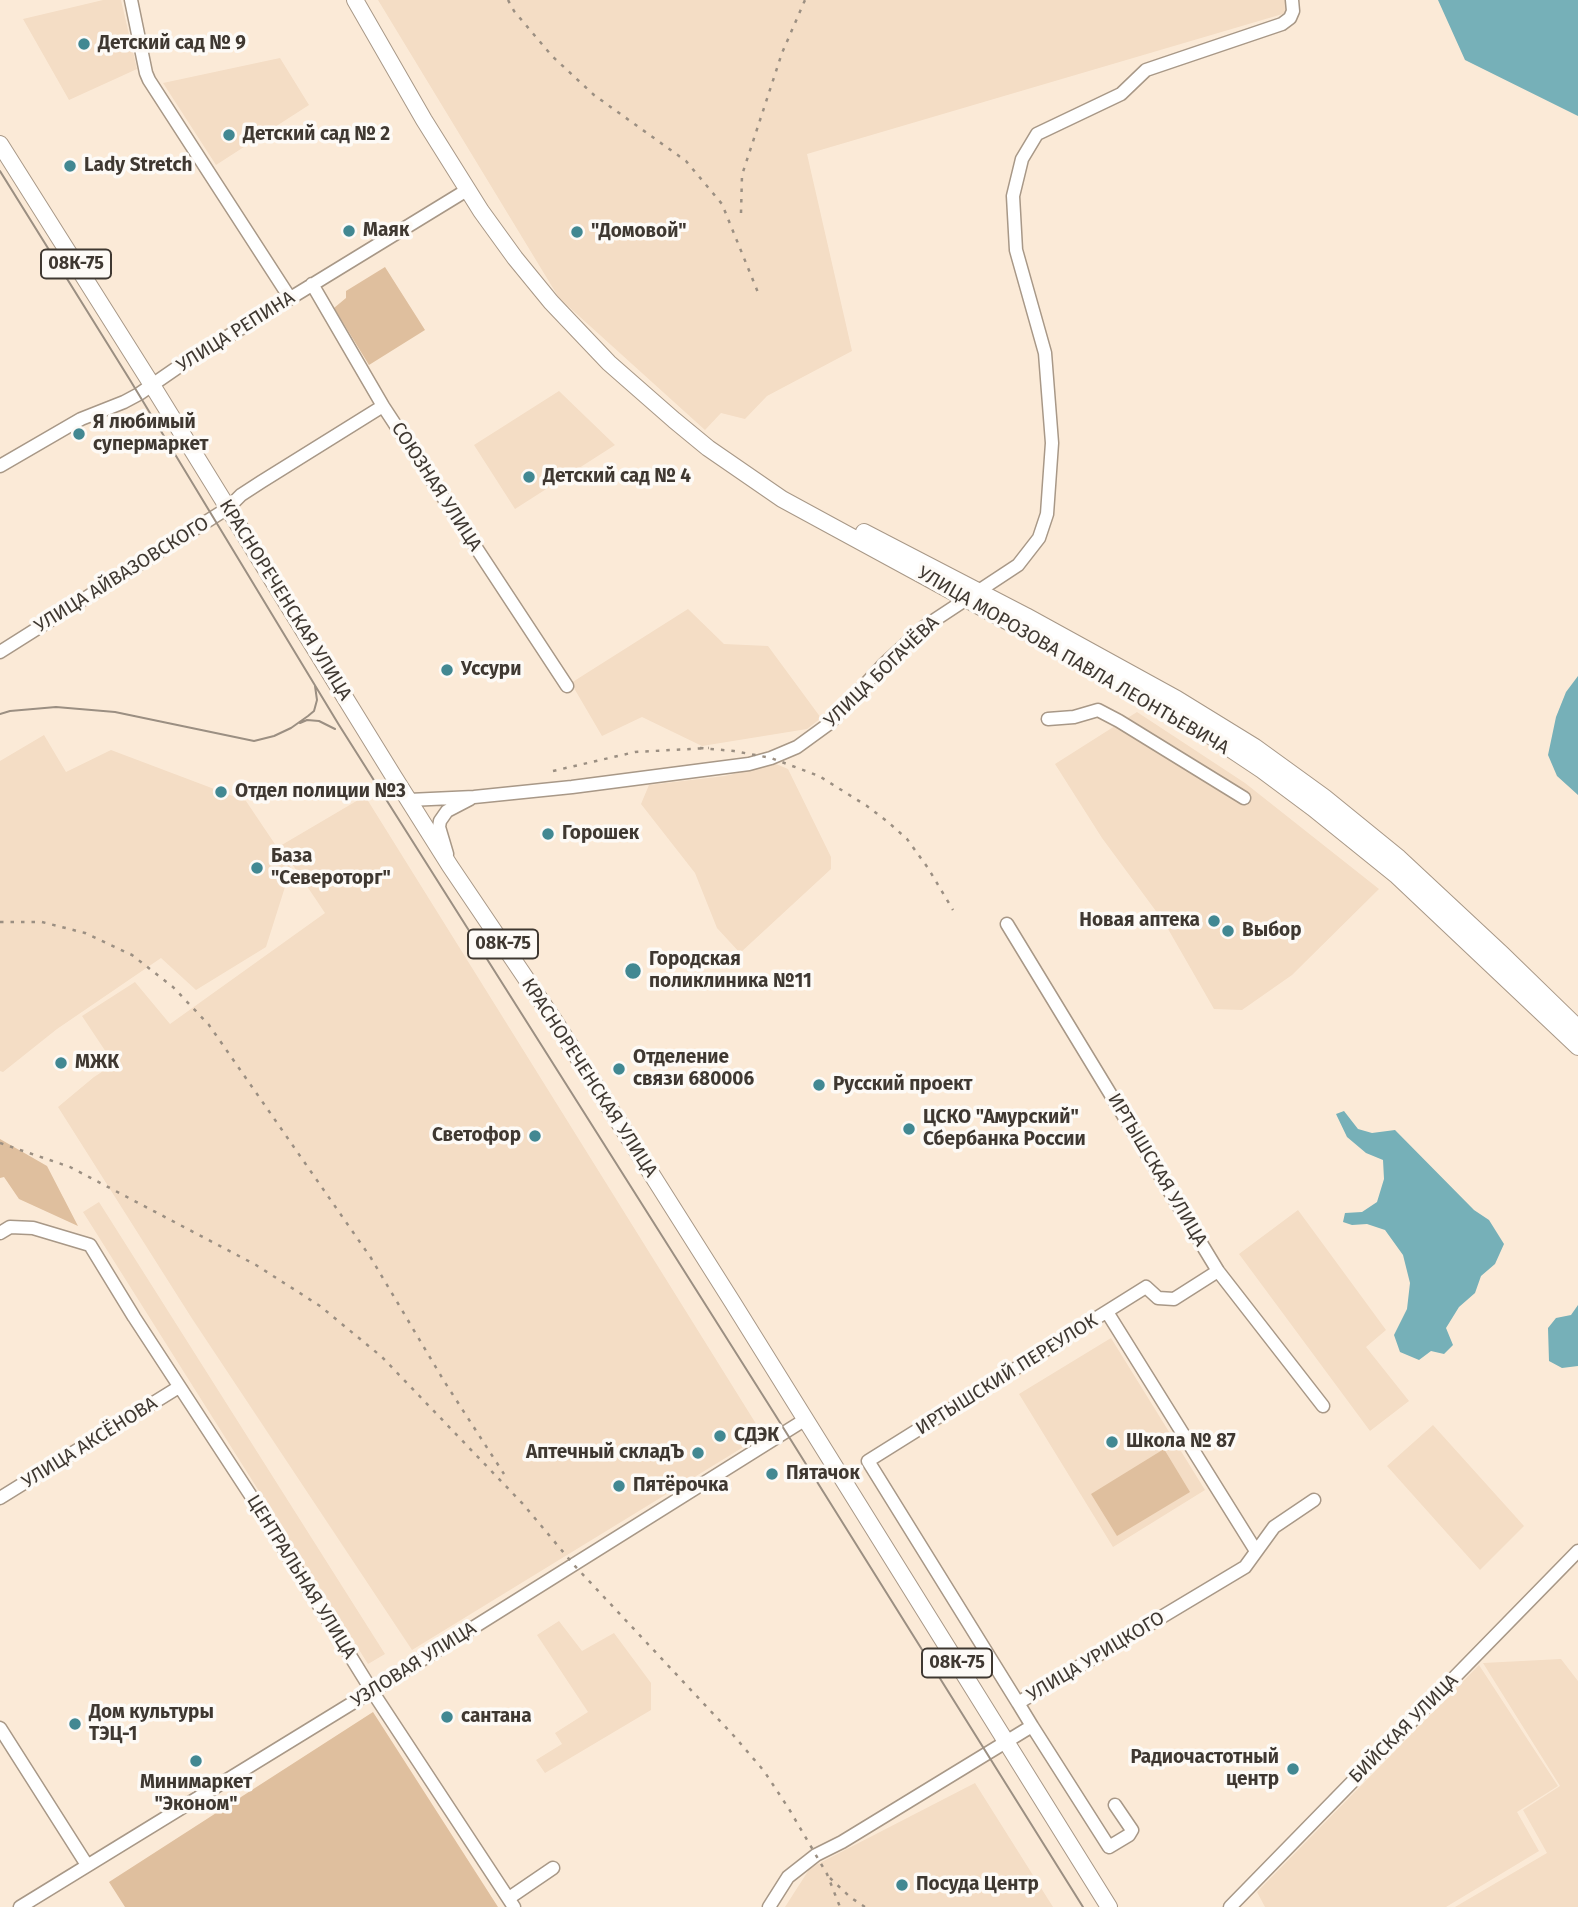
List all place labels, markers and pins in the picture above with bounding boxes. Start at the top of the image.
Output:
place label: Детский сад № 9 [98,33,246,55]
marker: Детский сад № 9 [76,36,92,52]
place label: Детский сад № 2 [243,124,390,146]
marker: Детский сад № 2 [221,127,237,143]
place label: Lady Stretch [84,155,193,177]
marker: Lady Stretch [62,158,78,174]
place label: Маяк [363,220,409,242]
place label: "Домовой" [591,221,687,243]
marker: Маяк [341,223,357,239]
marker: "Домовой" [569,224,585,240]
place label: Я любимый супермаркет [93,412,209,456]
marker: Я любимый супермаркет [71,426,87,442]
place label: Детский сад № 4 [543,466,691,488]
marker: Детский сад № 4 [521,469,537,485]
place label: Уссури [461,659,521,681]
marker: Уссури [439,662,455,678]
place label: Отдел полиции №3 [235,781,406,803]
marker: Отдел полиции №3 [213,784,229,800]
place label: Горошек [562,823,639,845]
marker: Горошек [540,826,556,842]
place label: База "Североторг" [271,846,391,890]
marker: База "Североторг" [249,860,265,876]
place label: Новая аптека [1079,910,1200,932]
marker: Новая аптека [1206,913,1222,929]
place label: Выбор [1242,920,1302,942]
marker: Выбор [1220,923,1236,939]
place label: Городская поликлиника №11 [649,949,812,993]
marker: Городская поликлиника №11 [623,961,643,981]
place label: Отделение связи 680006 [633,1047,754,1091]
place label: МЖК [75,1052,119,1074]
marker: МЖК [53,1055,69,1071]
marker: Отделение связи 680006 [611,1061,627,1077]
place label: Русский проект [833,1074,973,1096]
marker: Русский проект [811,1077,827,1093]
place label: ЦСКО "Амурский" Сбербанка России [923,1107,1086,1151]
marker: ЦСКО "Амурский" Сбербанка России [901,1121,917,1137]
place label: Светофор [432,1125,521,1147]
marker: Светофор [527,1128,543,1144]
place label: СДЭК [734,1425,779,1447]
marker: СДЭК [712,1428,728,1444]
place label: Школа № 87 [1126,1431,1236,1453]
marker: Школа № 87 [1104,1434,1120,1450]
place label: Аптечный складЪ [526,1442,684,1464]
marker: Аптечный складЪ [690,1445,706,1461]
place label: Пятачок [786,1463,860,1485]
marker: Пятачок [764,1466,780,1482]
place label: Пятёрочка [633,1475,729,1497]
marker: Пятёрочка [611,1478,627,1494]
place label: Дом культуры ТЭЦ-1 [89,1702,214,1746]
place label: сантана [461,1706,532,1728]
marker: сантана [439,1709,455,1725]
marker: Дом культуры ТЭЦ-1 [67,1716,83,1732]
place label: Радиочастотный центр [1130,1747,1279,1791]
marker: Минимаркет "Эконом" [188,1753,204,1769]
marker: Радиочастотный центр [1285,1761,1301,1777]
place label: Минимаркет "Эконом" [140,1772,252,1816]
place label: Посуда Центр [916,1874,1039,1896]
marker: Посуда Центр [894,1877,910,1893]

